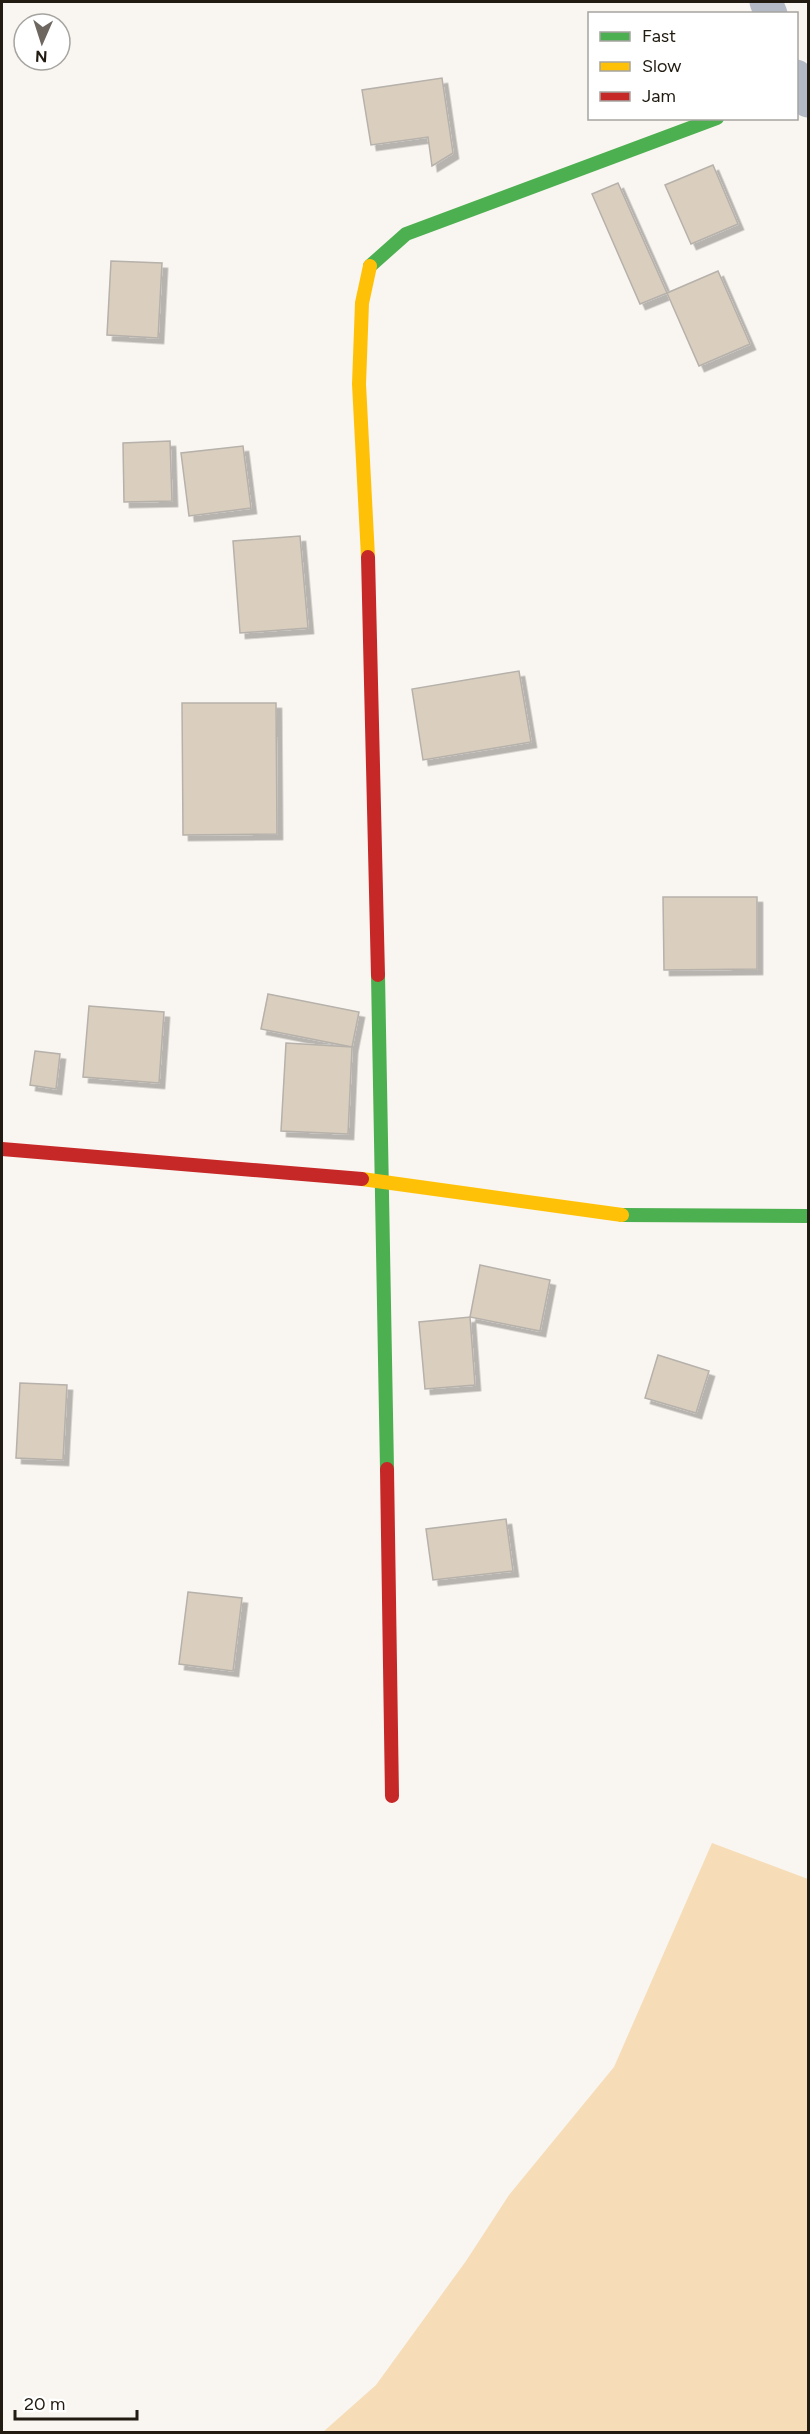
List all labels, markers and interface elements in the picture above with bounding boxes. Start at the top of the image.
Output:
north arrow [12,12,72,72]
legend [588,12,798,120]
text: Fast [642,25,676,47]
text: N [35,47,48,66]
text: Slow [642,55,681,77]
text: Jam [642,85,676,107]
scale bar [15,2383,136,2421]
text: 20 m [24,2393,65,2415]

